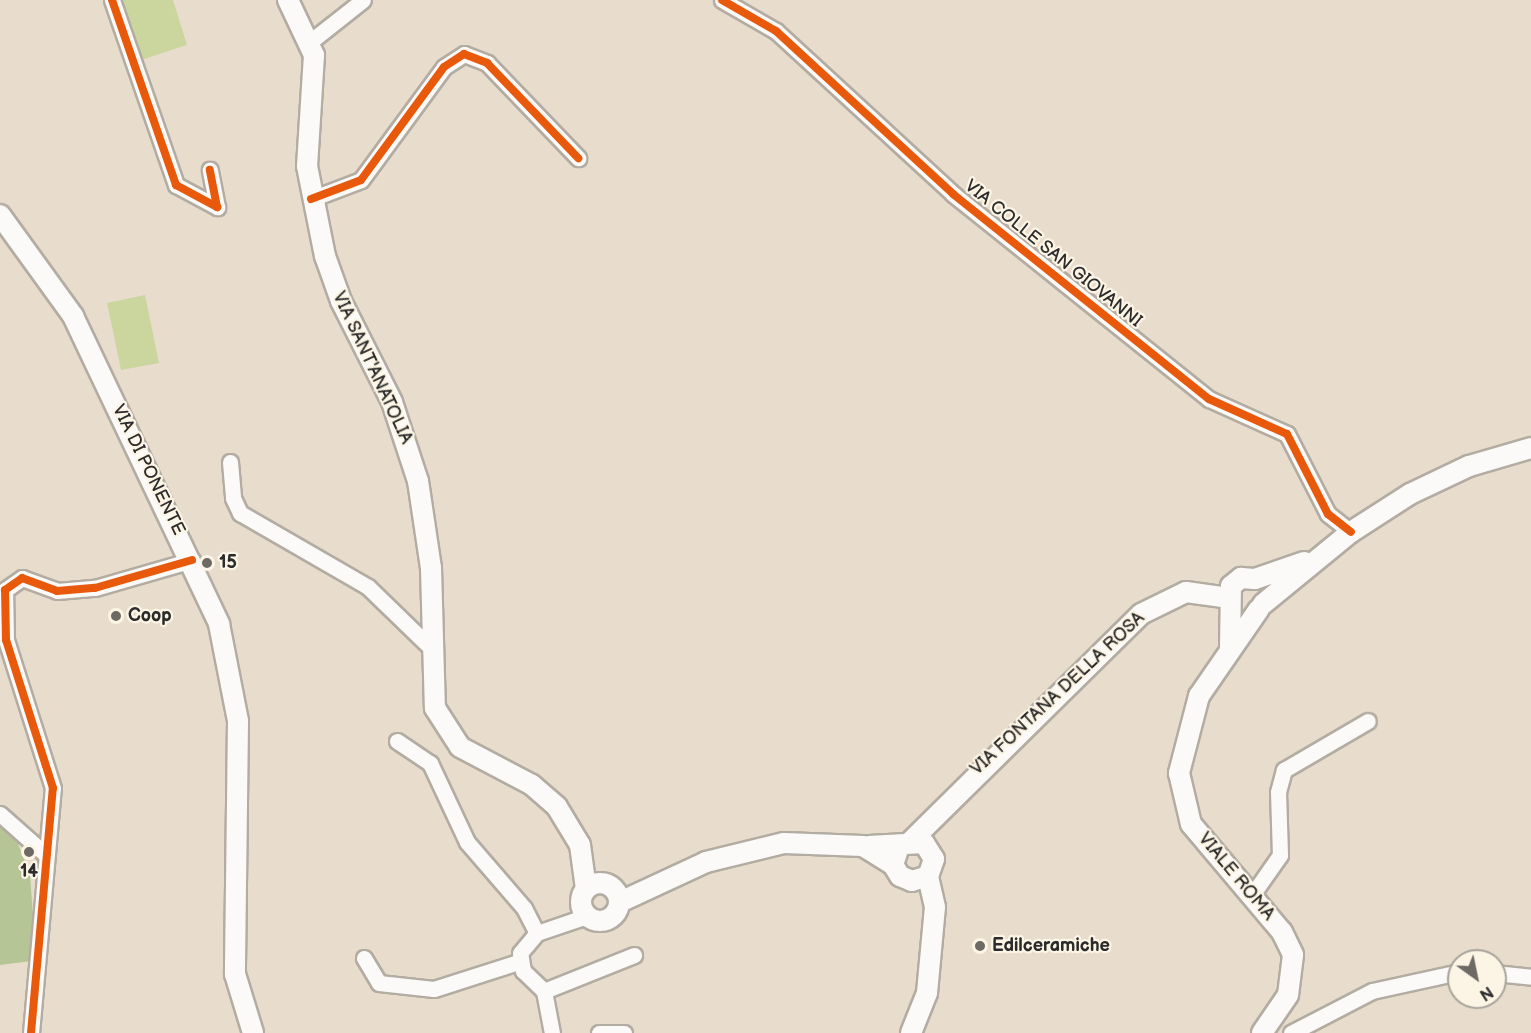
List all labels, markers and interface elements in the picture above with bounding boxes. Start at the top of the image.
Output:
street label: VIA COLLE SAN GIOVANNI [960,176,1146,332]
street label: VIA SANT'ANATOLIA [327,288,417,448]
street label: VIA DI PONENTE [107,401,189,539]
place label: 15 [219,552,237,574]
marker: 15 [200,556,214,570]
place label: Coop [128,605,172,627]
street label: VIA FONTANA DELLA ROSA [967,608,1149,780]
marker: Coop [109,609,123,623]
street label: VIALE ROMA [1193,829,1279,925]
marker: 14 [22,845,36,859]
place label: 14 [20,861,38,883]
place label: Edilceramiche [992,935,1110,957]
marker: Edilceramiche [973,939,987,953]
north arrow [1447,949,1507,1009]
text: N [1476,982,1496,1004]

